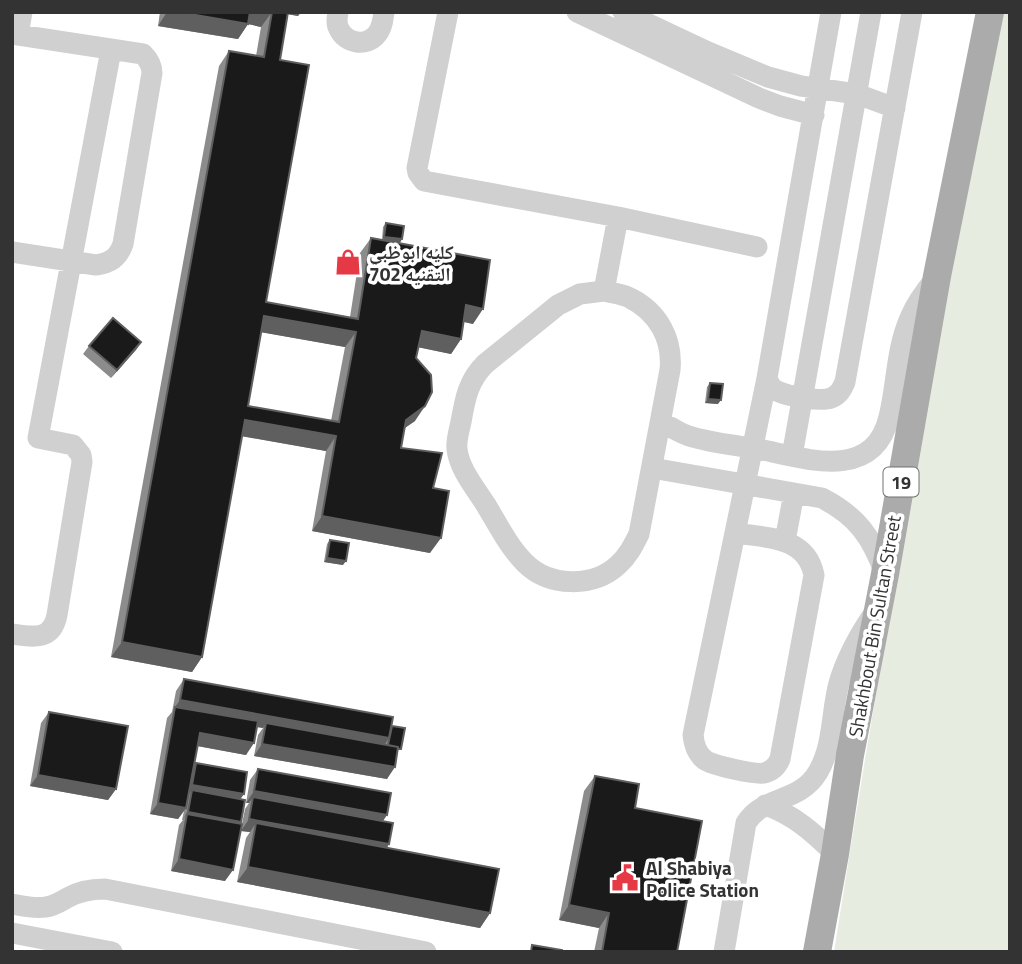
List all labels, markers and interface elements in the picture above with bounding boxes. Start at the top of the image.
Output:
place label: كليه ابوظبي التقنيه 702 [369,237,454,288]
shop icon: كليه ابوظبي التقنيه 702 [333,247,363,277]
road number: 19 [884,468,918,496]
street label: Shakhbout Bin Sultan Street [840,512,908,739]
place label: Al Shabiya Police Station [646,853,759,904]
public building icon: Al Shabiya Police Station [610,863,640,893]

